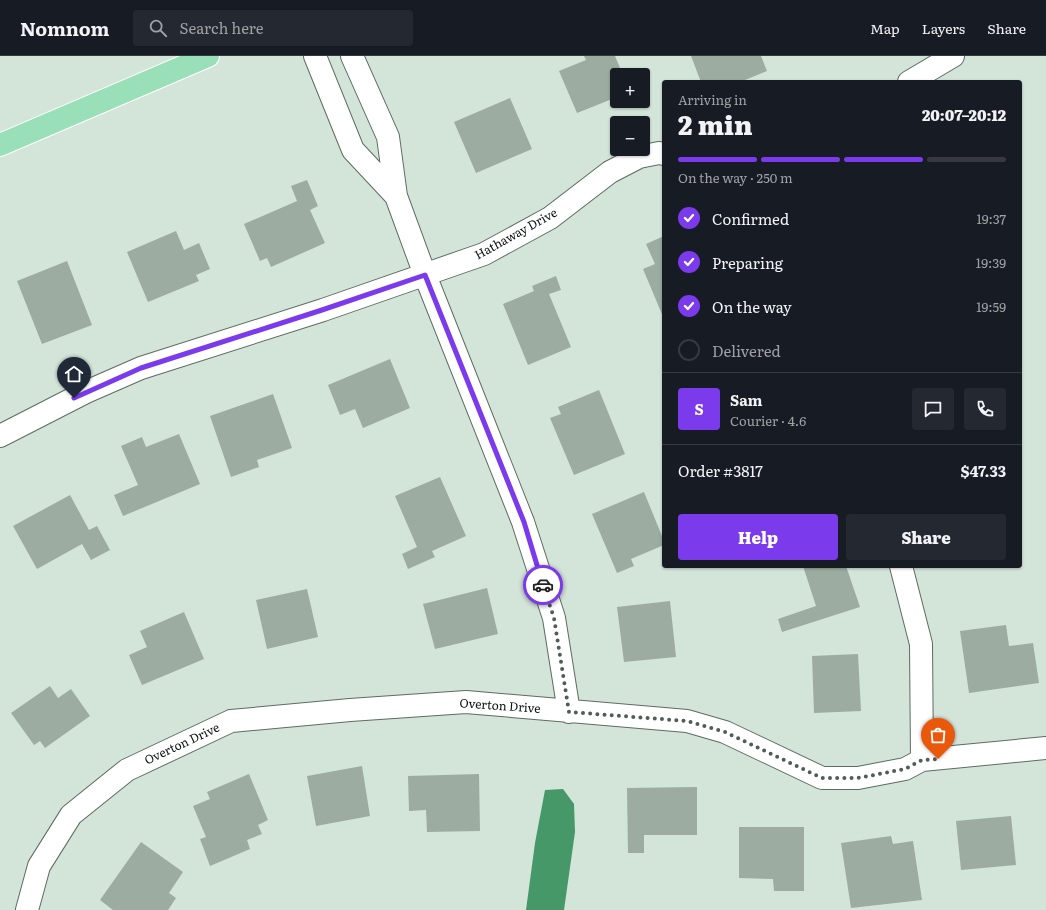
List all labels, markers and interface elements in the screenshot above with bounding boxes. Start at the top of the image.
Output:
search box [133,10,413,46]
text: Nomnom [20,14,109,42]
text: Search here [179,16,264,39]
icon: search [147,17,169,39]
text: Map [870,18,900,38]
text: Layers [922,18,965,38]
text: Share [987,18,1026,38]
map controls [610,68,650,156]
button: + [610,68,650,108]
text: Arriving in [678,90,747,109]
text: 20:07–20:12 [922,103,1006,126]
text: 2 min [678,104,753,143]
button: − [610,116,650,156]
text: On the way · 250 m [678,168,793,187]
street label: Hathaway Drive [471,203,560,263]
icon: check [678,207,700,229]
text: Confirmed [712,207,789,230]
text: 19:37 [976,209,1006,228]
icon: check [678,251,700,273]
text: Preparing [712,251,783,274]
text: 19:39 [976,253,1006,272]
icon: check [678,295,700,317]
text: On the way [712,295,792,318]
text: 19:59 [976,297,1006,316]
text: Delivered [712,339,781,362]
pin [57,357,91,398]
icon: home [63,363,85,385]
text: Sam [730,388,763,411]
button: chat [912,388,954,430]
button: phone [964,388,1006,430]
text: S [694,397,704,420]
text: Courier · 4.6 [730,411,806,430]
text: Order #3817 [678,459,763,482]
text: $47.33 [961,459,1006,482]
button: Help [678,514,838,560]
button: Share [846,514,1006,560]
courier [523,565,563,605]
icon: car [532,574,554,596]
street label: Overton Drive [459,693,541,717]
street label: Overton Drive [141,718,222,768]
pin [921,718,955,759]
icon: bag [927,724,949,746]

